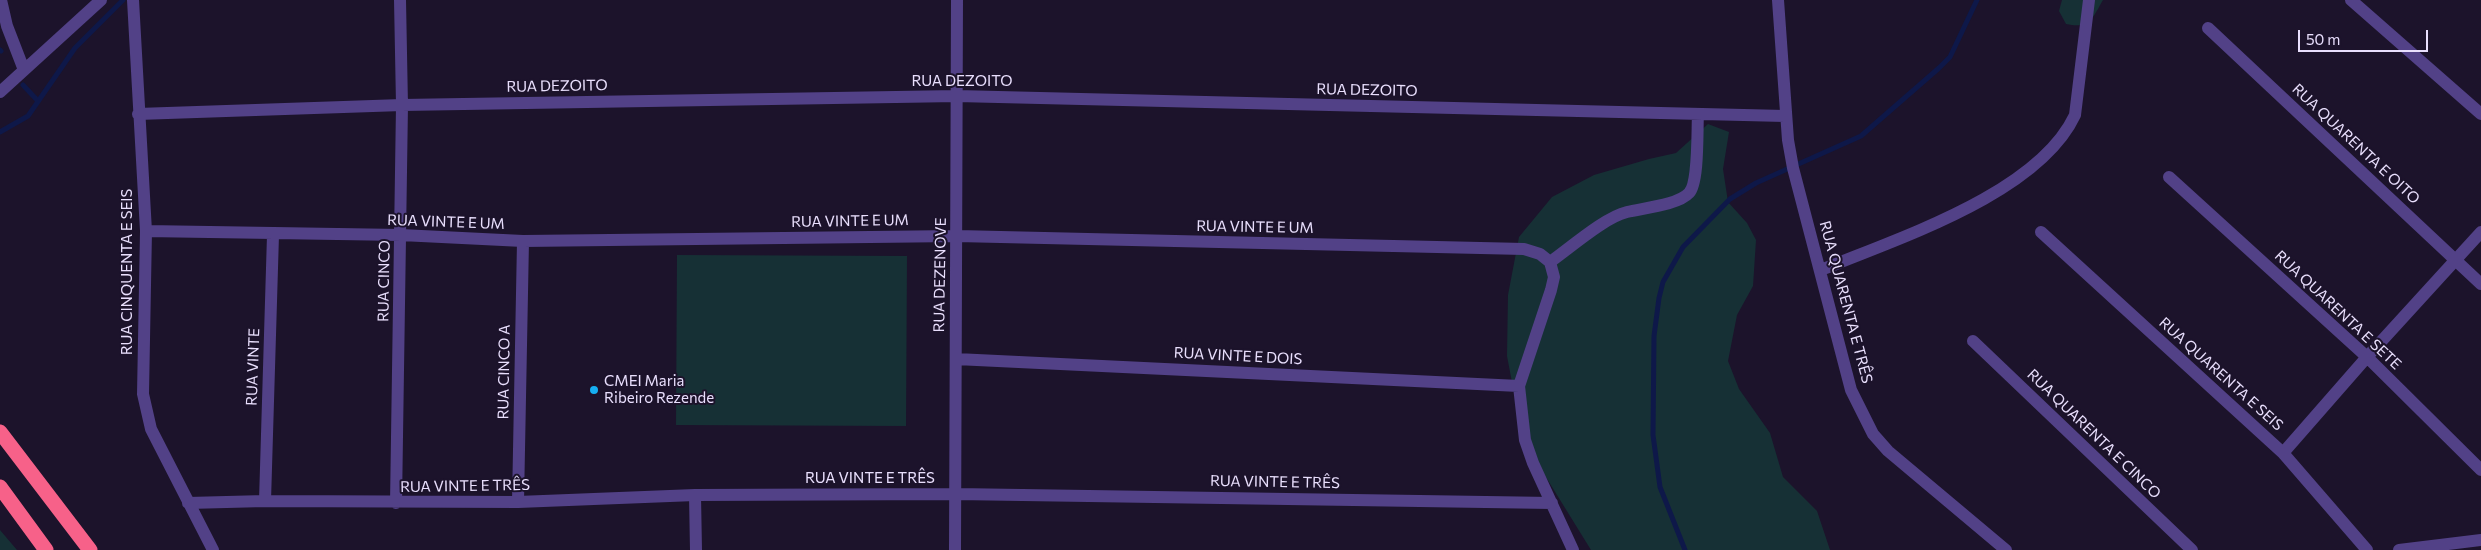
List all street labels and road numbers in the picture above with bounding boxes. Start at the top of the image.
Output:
street label: RUA DEZOITO [911,72,1013,90]
street label: RUA DEZOITO [506,76,608,96]
street label: RUA DEZOITO [1316,80,1418,100]
street label: RUA QUARENTA E OITO [2288,80,2424,208]
street label: RUA CINQUENTA E SEIS [118,189,136,355]
street label: RUA VINTE E UM [387,211,505,233]
street label: RUA VINTE E UM [791,211,909,231]
street label: RUA DEZENOVE [930,217,950,333]
street label: RUA VINTE E UM [1196,217,1314,237]
street label: RUA QUARENTA E TRÊS [1816,219,1876,385]
street label: RUA CINCO [374,240,394,322]
street label: RUA QUARENTA E SETE [2271,247,2405,373]
street label: RUA QUARENTA E SEIS [2155,313,2287,435]
street label: RUA CINCO A [494,324,514,420]
street label: RUA VINTE [243,328,263,406]
street label: RUA VINTE E DOIS [1173,344,1303,368]
street label: RUA QUARENTA E CINCO [2024,366,2164,502]
street label: RUA VINTE E TRÊS [805,469,935,487]
street label: RUA VINTE E TRÊS [1210,472,1340,492]
street label: RUA VINTE E TRÊS [400,476,530,496]

